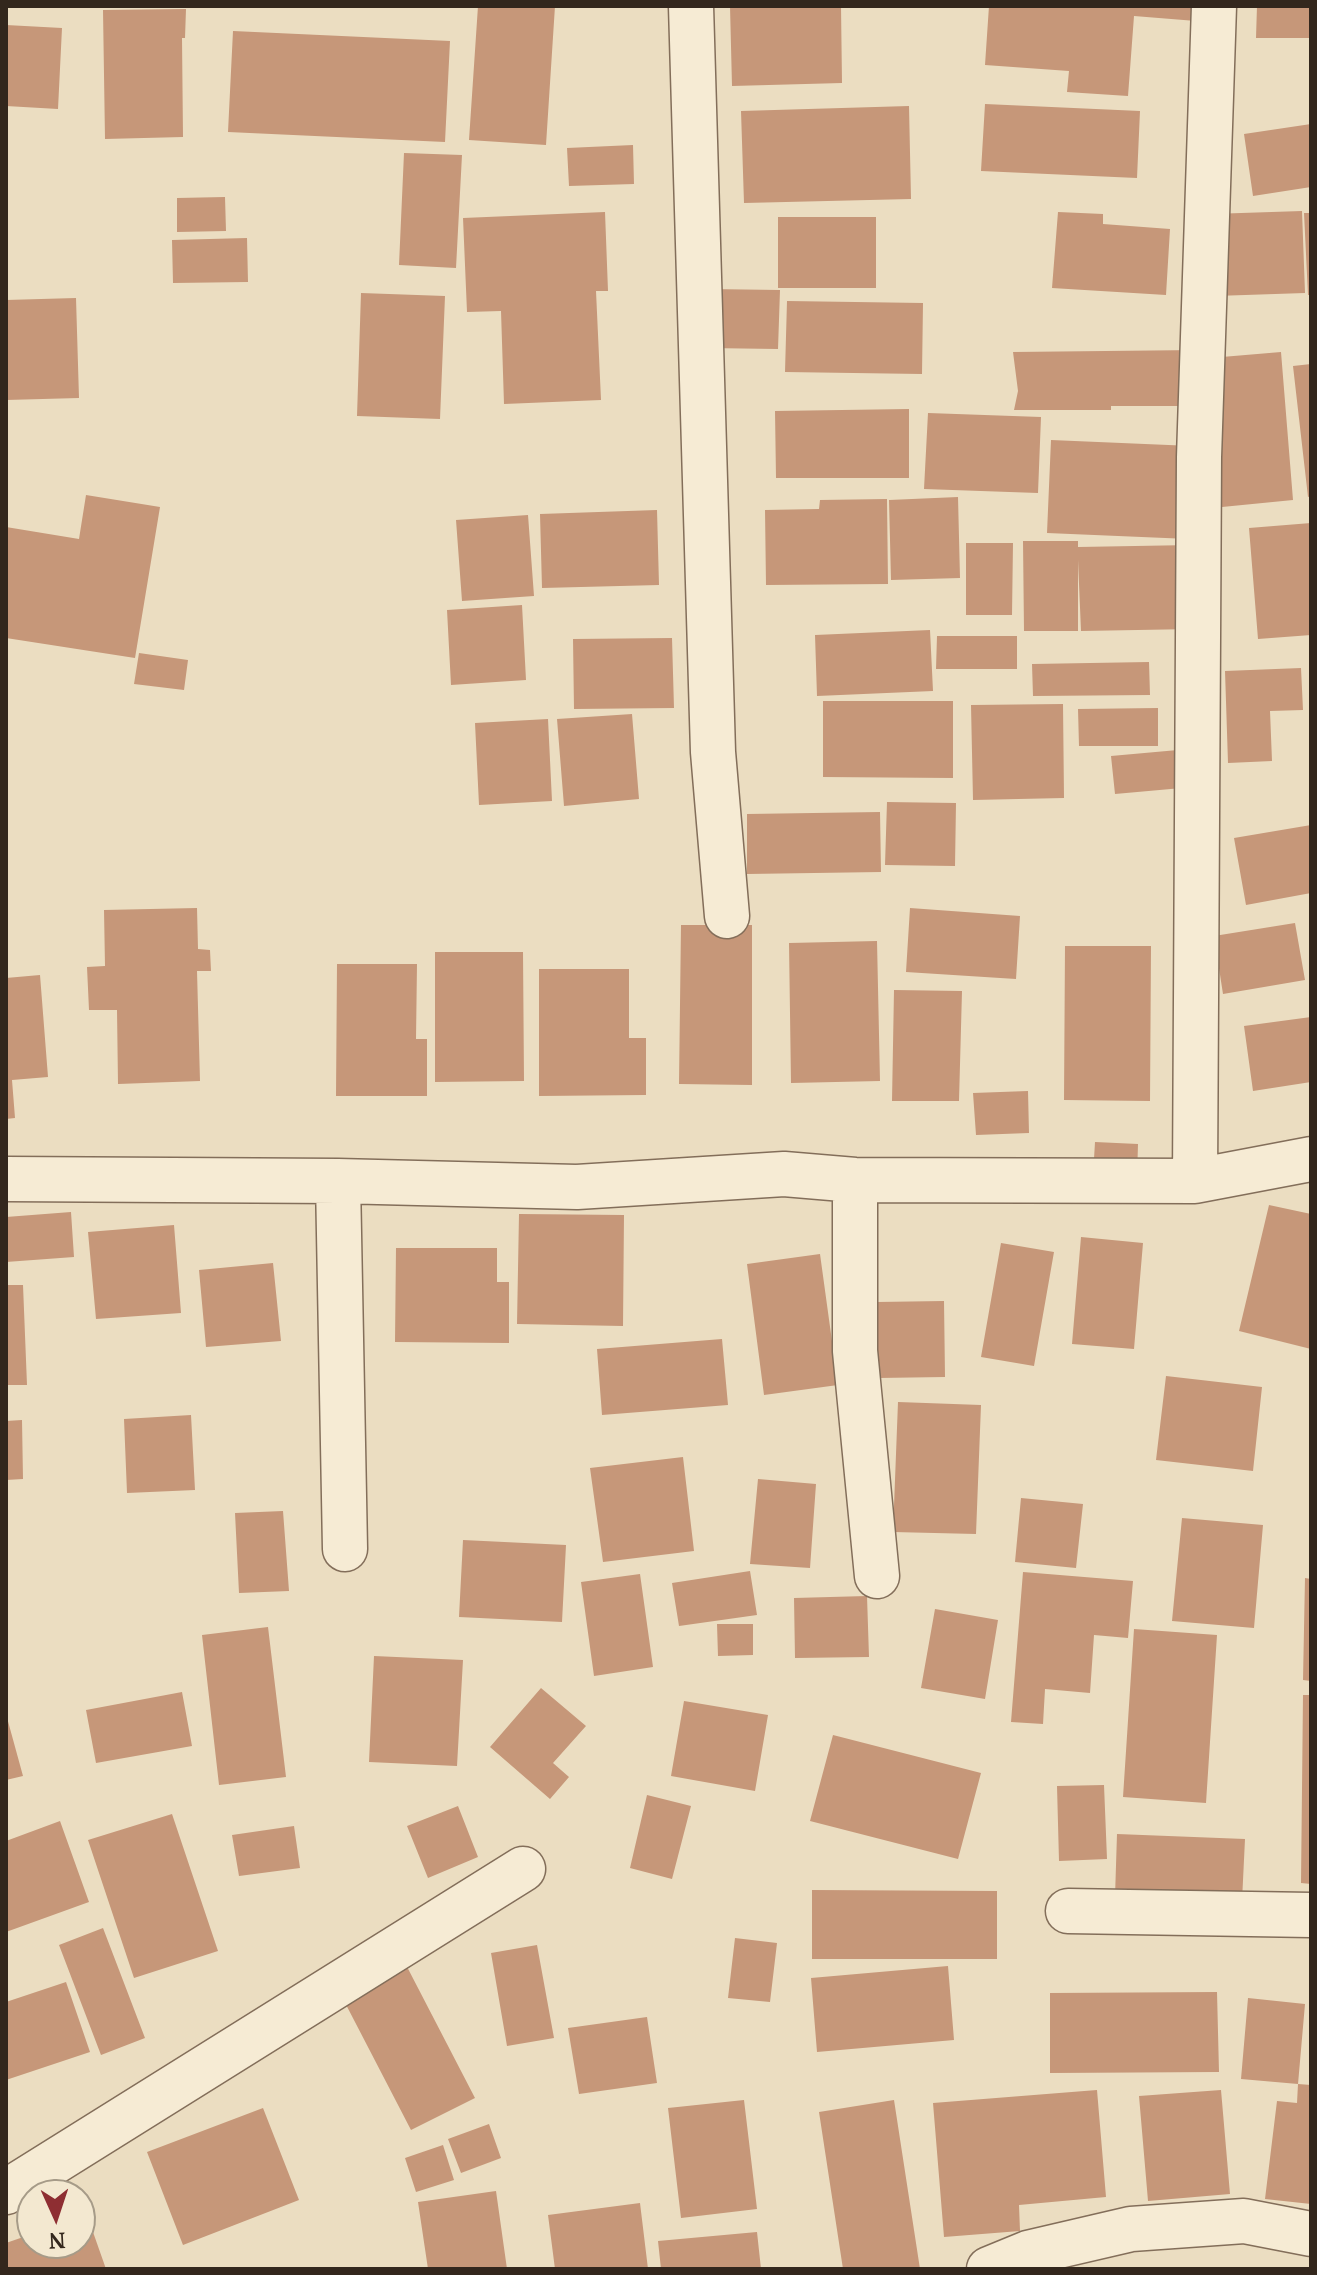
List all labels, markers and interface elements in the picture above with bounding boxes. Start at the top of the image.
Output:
north arrow [16,2179,96,2259]
text: N [48,2227,66,2256]

